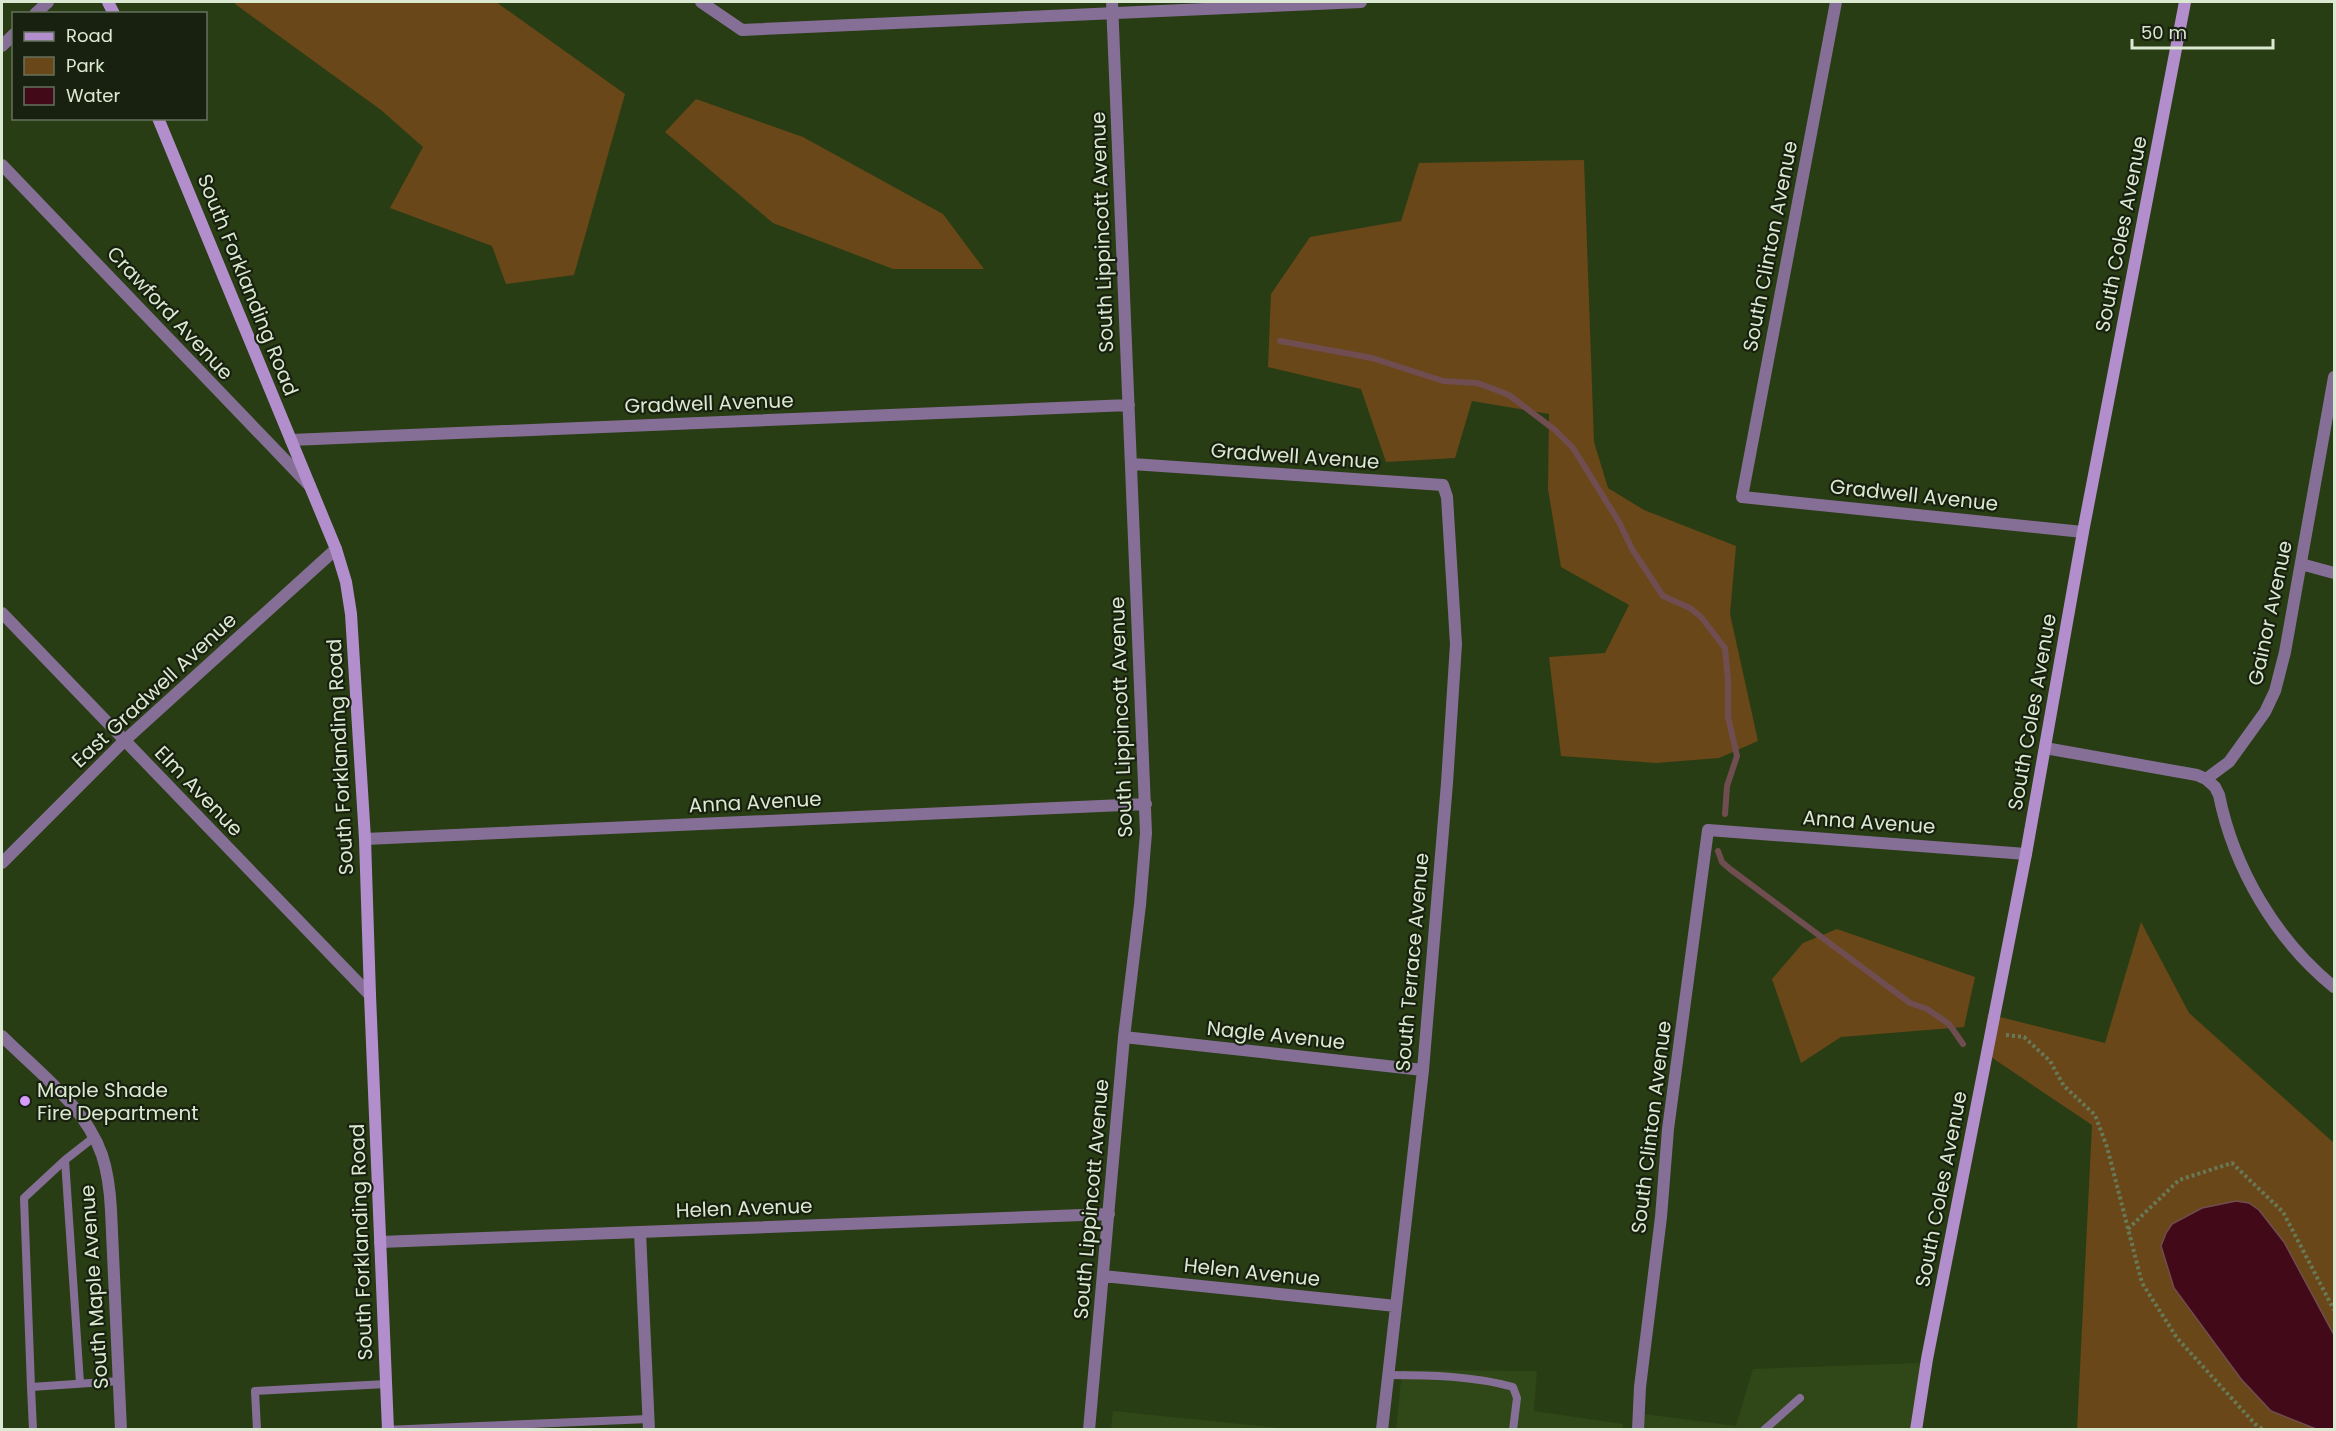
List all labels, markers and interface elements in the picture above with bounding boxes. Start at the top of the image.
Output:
legend [12,12,207,120]
scale bar [2132,12,2273,50]
text: 50 m [2141,20,2187,45]
text: Road [66,23,113,48]
text: Park [66,53,105,78]
text: Water [66,83,120,108]
street label: South Lippincott Avenue [1084,111,1120,353]
street label: South Coles Avenue [2088,134,2154,334]
street label: South Clinton Avenue [1736,138,1804,354]
street label: South Forklanding Road [191,170,305,400]
street label: Crawford Avenue [101,240,239,386]
street label: Gradwell Avenue [624,386,794,420]
street label: Gradwell Avenue [1210,436,1380,476]
street label: Gradwell Avenue [1828,472,2000,518]
street label: Gainor Avenue [2241,538,2299,688]
street label: South Lippincott Avenue [1103,596,1139,838]
street label: East Gradwell Avenue [65,606,243,774]
street label: South Coles Avenue [2001,611,2063,813]
street label: South Forklanding Road [320,638,360,876]
street label: Elm Avenue [149,739,249,843]
street label: Anna Avenue [688,785,822,819]
street label: Anna Avenue [1802,803,1936,841]
street label: South Terrace Avenue [1388,851,1436,1073]
street label: Nagle Avenue [1205,1014,1347,1056]
street label: South Clinton Avenue [1624,1019,1678,1235]
place label: Maple Shade Fire Department [37,1076,199,1127]
street label: South Lippincott Avenue [1067,1078,1115,1320]
street label: South Coles Avenue [1908,1089,1974,1289]
marker: Maple Shade Fire Department [18,1094,32,1108]
street label: South Forklanding Road [343,1123,379,1361]
street label: South Maple Avenue [73,1184,115,1390]
street label: Helen Avenue [675,1192,813,1224]
street label: Helen Avenue [1183,1251,1321,1293]

